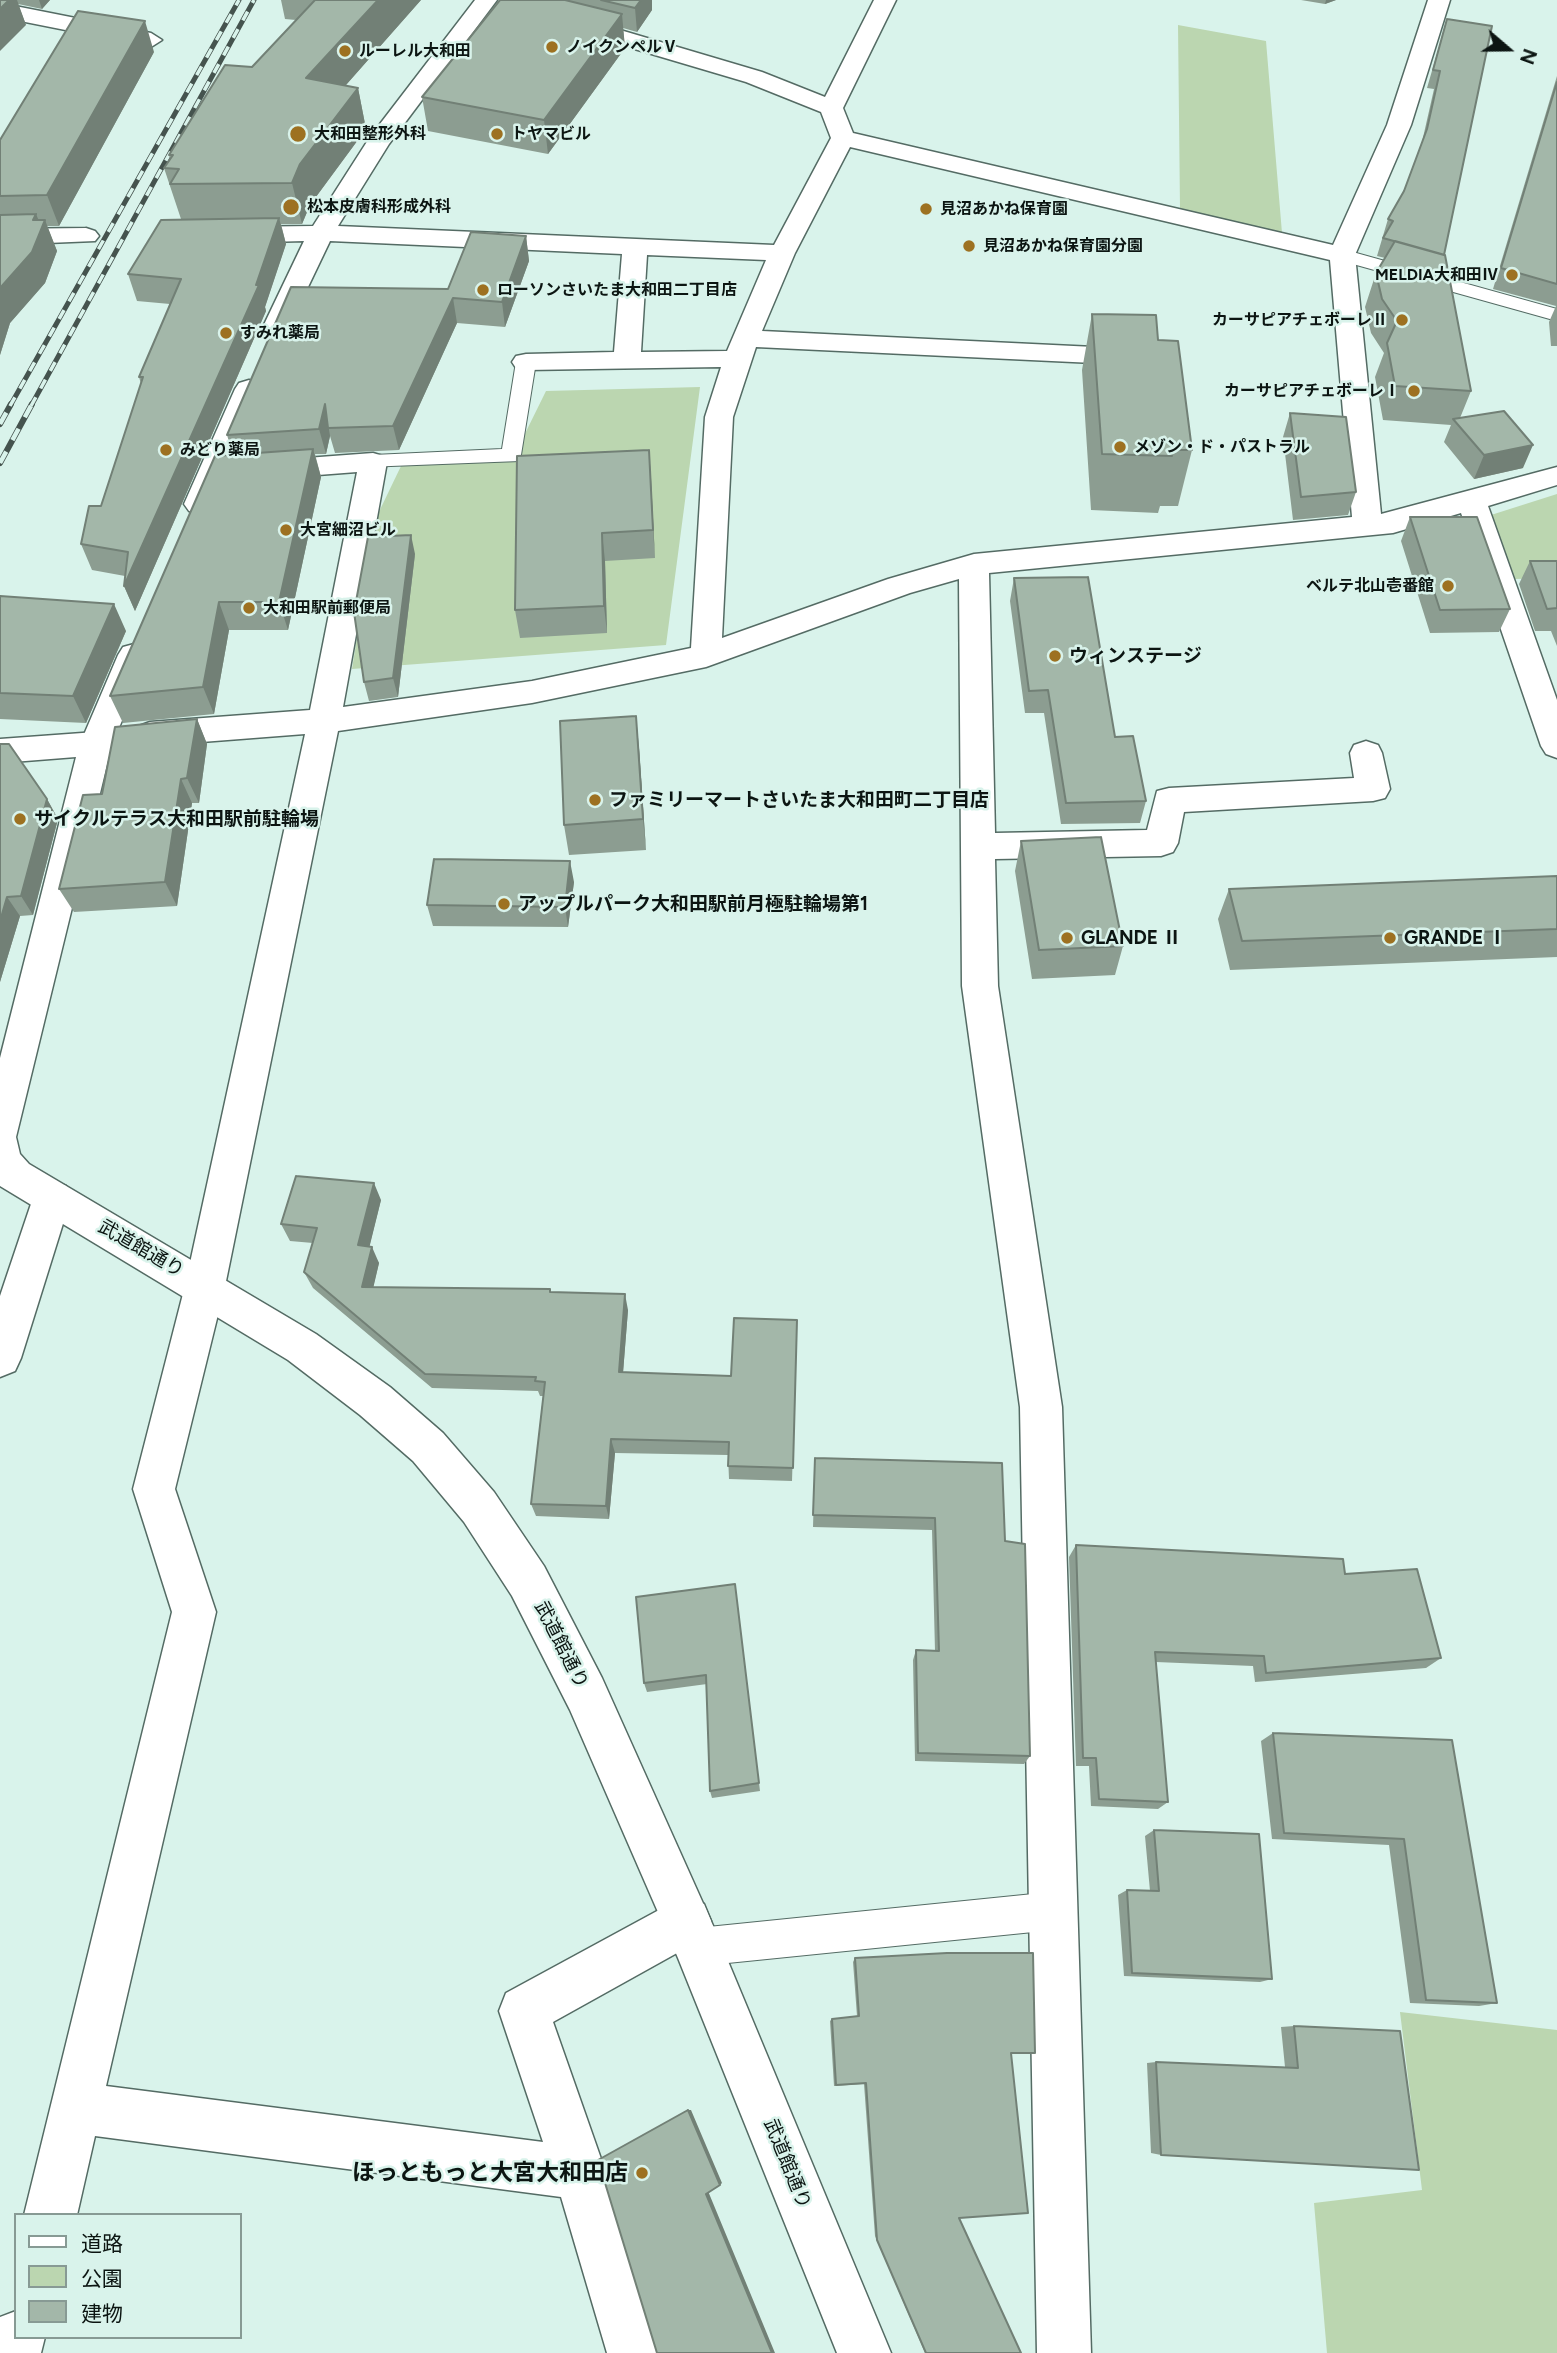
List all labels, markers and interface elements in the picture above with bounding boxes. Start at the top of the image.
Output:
north arrow [1473,14,1543,84]
place label: ノイクンペルⅤ [566,37,678,57]
marker: ノイクンペルⅤ [544,39,560,55]
place label: ルーレル大和田 [359,41,471,61]
marker: ルーレル大和田 [337,43,353,59]
text: N [1515,46,1542,67]
marker: 大和田整形外科 [288,124,308,144]
place label: 大和田整形外科 [314,124,426,144]
place label: トヤマビル [511,124,591,144]
marker: トヤマビル [489,126,505,142]
marker: 松本皮膚科形成外科 [281,197,301,217]
place label: 松本皮膚科形成外科 [307,197,451,217]
place label: 見沼あかね保育園 [940,199,1068,219]
marker: 見沼あかね保育園 [918,201,934,217]
place label: 見沼あかね保育園分園 [983,236,1143,256]
marker: 見沼あかね保育園分園 [961,238,977,254]
place label: MELDIA大和田Ⅳ [1375,265,1498,285]
marker: MELDIA大和田Ⅳ [1504,267,1520,283]
place label: ローソンさいたま大和田二丁目店 [497,280,737,300]
marker: ローソンさいたま大和田二丁目店 [475,282,491,298]
place label: カーサピアチェボーレⅡ [1212,310,1388,330]
marker: カーサピアチェボーレⅡ [1394,312,1410,328]
place label: すみれ薬局 [240,323,320,343]
marker: すみれ薬局 [218,325,234,341]
place label: カーサピアチェボーレⅠ [1224,381,1400,401]
marker: カーサピアチェボーレⅠ [1406,383,1422,399]
place label: メゾン・ド・パストラル [1134,437,1310,457]
marker: メゾン・ド・パストラル [1112,439,1128,455]
place label: みどり薬局 [180,440,260,460]
marker: みどり薬局 [158,442,174,458]
place label: 大宮細沼ビル [300,520,396,540]
marker: 大宮細沼ビル [278,522,294,538]
place label: ベルテ北山壱番館 [1306,576,1434,596]
marker: ベルテ北山壱番館 [1440,578,1456,594]
place label: 大和田駅前郵便局 [263,598,391,618]
marker: 大和田駅前郵便局 [241,600,257,616]
place label: ウィンステージ [1069,645,1202,667]
marker: ウィンステージ [1047,648,1063,664]
place label: ファミリーマートさいたま大和田町二丁目店 [609,789,989,811]
marker: ファミリーマートさいたま大和田町二丁目店 [587,792,603,808]
place label: サイクルテラス大和田駅前駐輪場 [34,808,319,830]
marker: サイクルテラス大和田駅前駐輪場 [12,811,28,827]
place label: アップルパーク大和田駅前月極駐輪場第1 [518,893,868,915]
marker: アップルパーク大和田駅前月極駐輪場第1 [496,896,512,912]
place label: GLANDE Ⅱ [1081,927,1182,949]
place label: GRANDE Ⅰ [1404,927,1507,949]
marker: GLANDE Ⅱ [1059,930,1075,946]
marker: GRANDE Ⅰ [1382,930,1398,946]
street label: 武道館通り [94,1215,188,1283]
street label: 武道館通り [529,1598,593,1692]
street label: 武道館通り [759,2116,815,2212]
place label: ほっともっと大宮大和田店 [352,2159,628,2187]
marker: ほっともっと大宮大和田店 [634,2165,650,2181]
legend [14,2213,242,2339]
text: 道路 [81,2231,123,2256]
text: 公園 [81,2266,123,2291]
text: 建物 [81,2301,123,2326]

